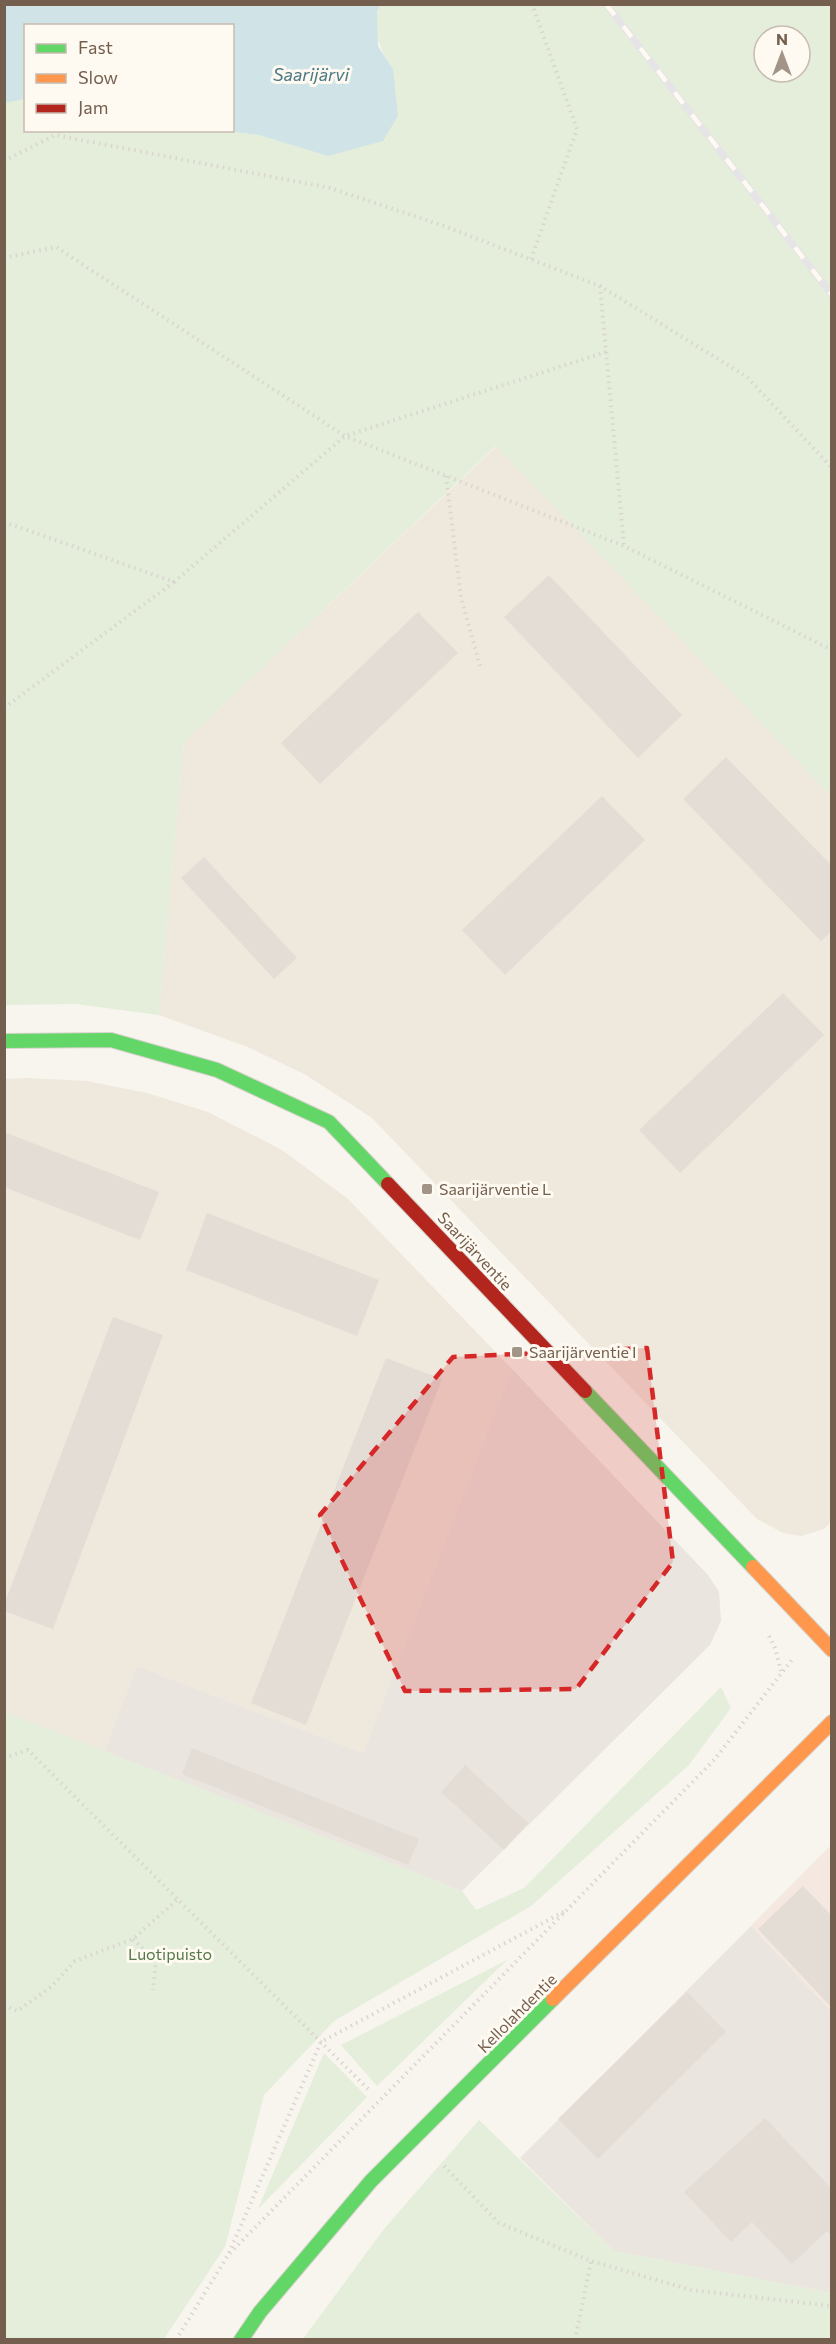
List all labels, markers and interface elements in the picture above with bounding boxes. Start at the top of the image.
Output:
legend [24,24,234,132]
north arrow [752,24,812,84]
text: N [776,29,788,48]
text: Fast [78,36,113,58]
water label: Saarijärvi [273,63,350,85]
text: Slow [78,66,118,88]
text: Jam [78,96,108,118]
place label: Saarijärventie L [439,1179,551,1198]
marker: Saarijärventie L [420,1182,434,1196]
street label: Saarijärventie [434,1208,516,1294]
place label: Saarijärventie I [529,1342,637,1361]
marker: Saarijärventie I [510,1345,524,1359]
park label: Luotipuisto [128,1944,212,1963]
street label: Kellolahdentie [473,1969,560,2056]

